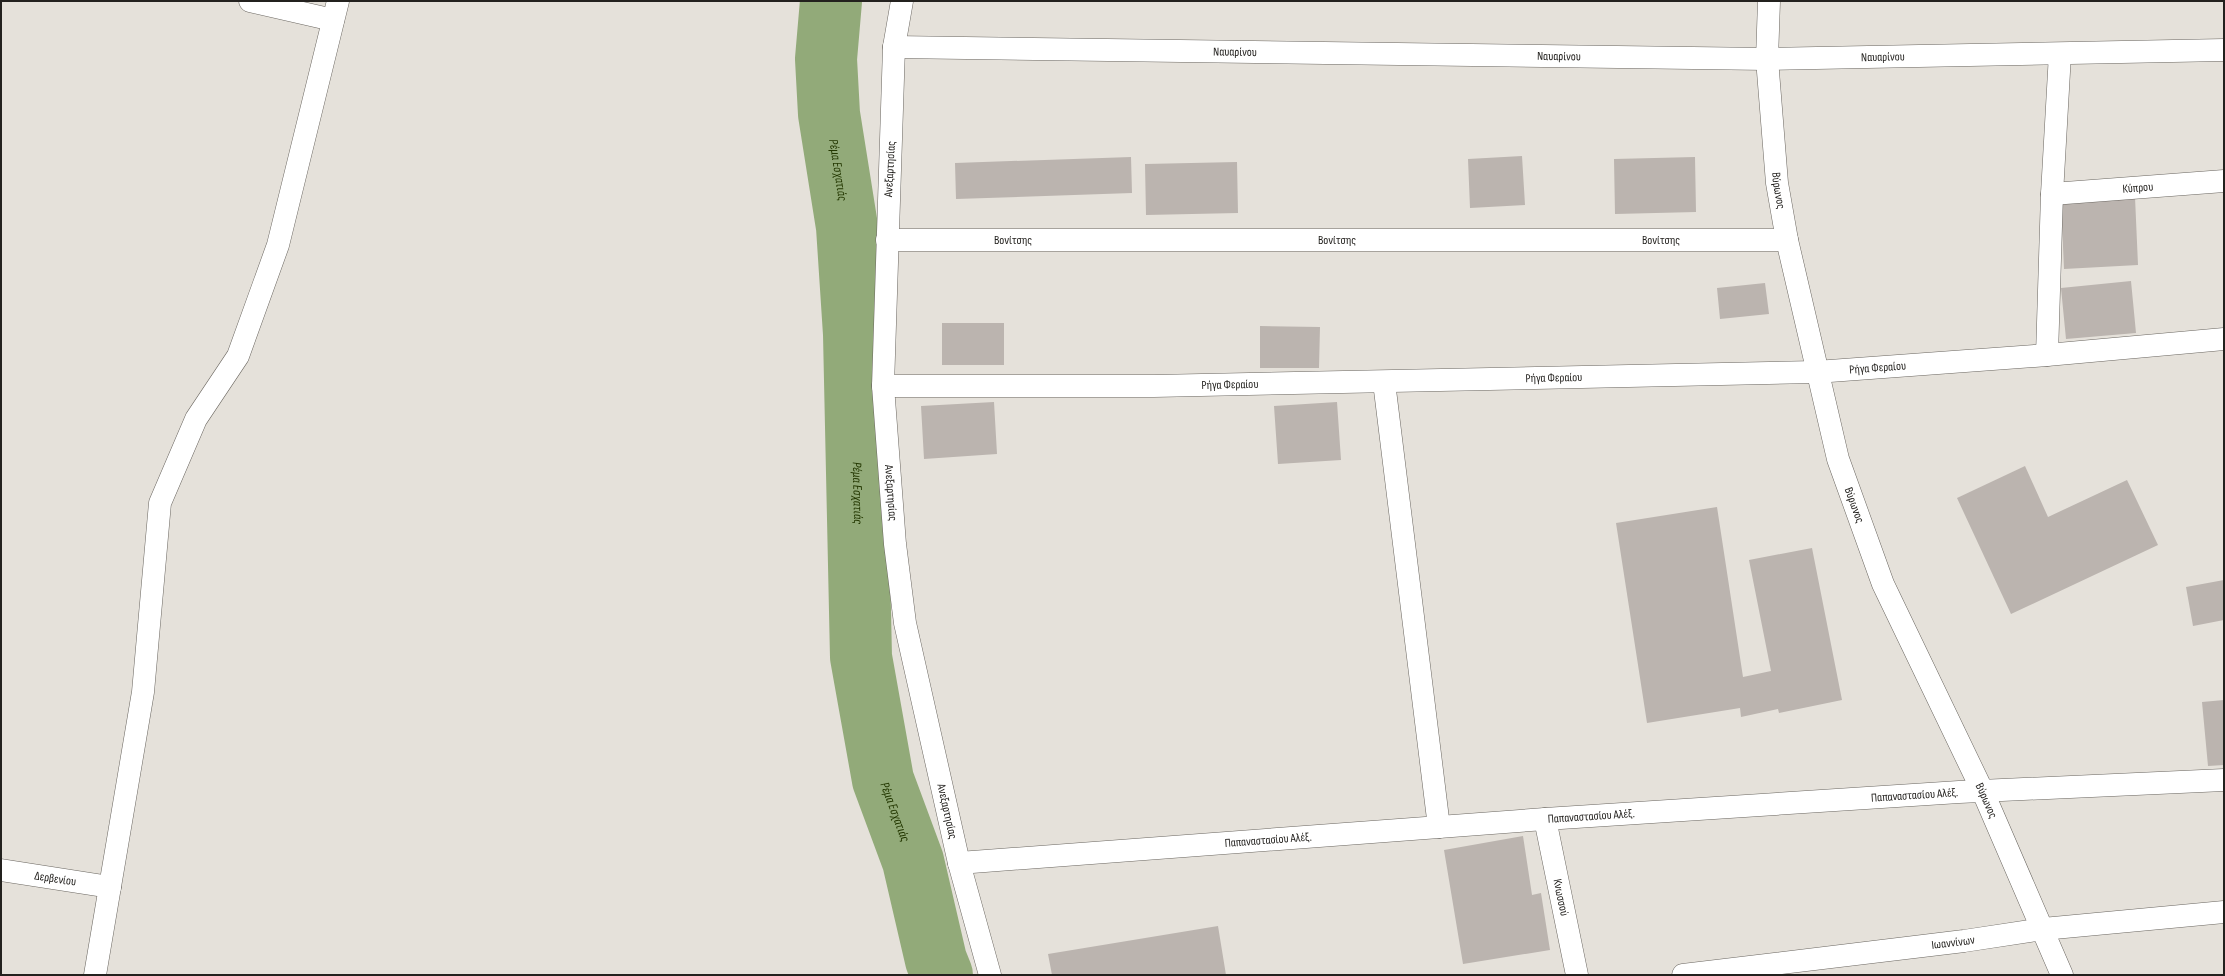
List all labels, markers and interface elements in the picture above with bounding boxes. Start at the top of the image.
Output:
street label: Ναυαρίνου [1213,44,1257,59]
street label: Ναυαρίνου [1537,48,1581,64]
street label: Ναυαρίνου [1861,49,1905,65]
water label: Ρέμα Εσχατιάς [825,138,851,202]
street label: Ανεξαρτησίας [881,140,899,198]
street label: Βύρωνος [1769,172,1789,210]
street label: Κύπρου [2122,179,2154,196]
street label: Βονίτσης [994,233,1032,248]
street label: Βονίτσης [1318,233,1356,248]
street label: Βονίτσης [1642,233,1680,248]
street label: Ρήγα Φεραίου [1849,358,1907,377]
street label: Ρήγα Φεραίου [1525,369,1583,386]
street label: Ρήγα Φεραίου [1201,376,1259,392]
water label: Ρέμα Εσχατιάς [849,462,866,524]
street label: Ανεξαρτησίας [881,463,901,522]
street label: Βύρωνος [1841,485,1868,525]
water label: Ρέμα Εσχατιάς [876,780,913,844]
street label: Βύρωνος [1972,780,2001,821]
street label: Ανεξαρτησίας [934,781,961,841]
street label: Παπαναστασίου Αλέξ. [1871,785,1959,805]
street label: Παπαναστασίου Αλέξ. [1547,806,1635,826]
street label: Παπαναστασίου Αλέξ. [1224,829,1312,851]
street label: Δερβενίου [33,868,77,889]
street label: Κνωσσού [1550,878,1572,917]
street label: Ιωαννίνων [1931,932,1976,952]

